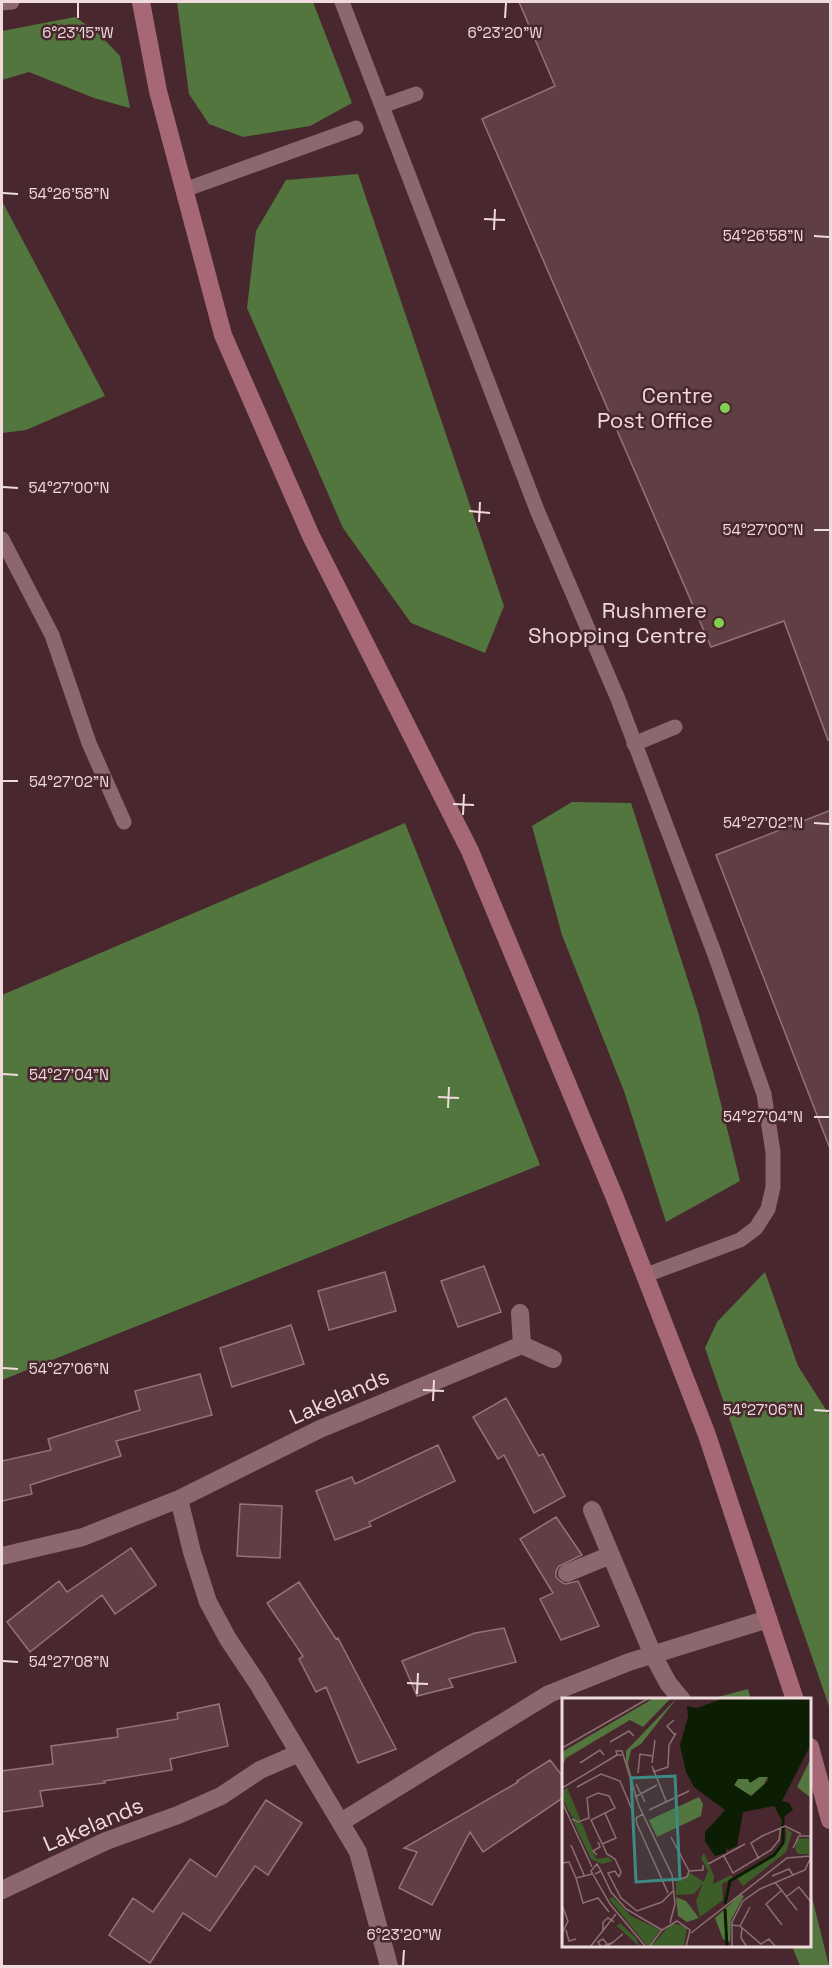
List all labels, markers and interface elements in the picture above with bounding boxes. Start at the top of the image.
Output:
text: 6°23'15"W [42,23,114,42]
text: 6°23'20"W [468,23,542,42]
text: 54°26'58"N [29,184,109,203]
text: 54°26'58"N [723,226,803,245]
place label: Centre Post Office [597,381,713,434]
marker: Centre Post Office [718,401,732,415]
text: 54°27'00"N [29,478,109,497]
text: 54°27'00"N [723,520,803,539]
place label: Rushmere Shopping Centre [528,596,707,649]
marker: Rushmere Shopping Centre [712,616,726,630]
text: 54°27'02"N [29,772,109,791]
text: 54°27'02"N [723,813,803,832]
text: 54°27'04"N [29,1065,109,1084]
text: 54°27'04"N [723,1107,803,1126]
text: 54°27'06"N [29,1359,109,1378]
street label: Lakelands [285,1362,393,1430]
text: 54°27'06"N [723,1400,803,1419]
text: 54°27'08"N [29,1652,109,1671]
inset map [562,1698,811,1947]
street label: Lakelands [39,1790,147,1858]
text: 6°23'20"W [367,1925,441,1944]

